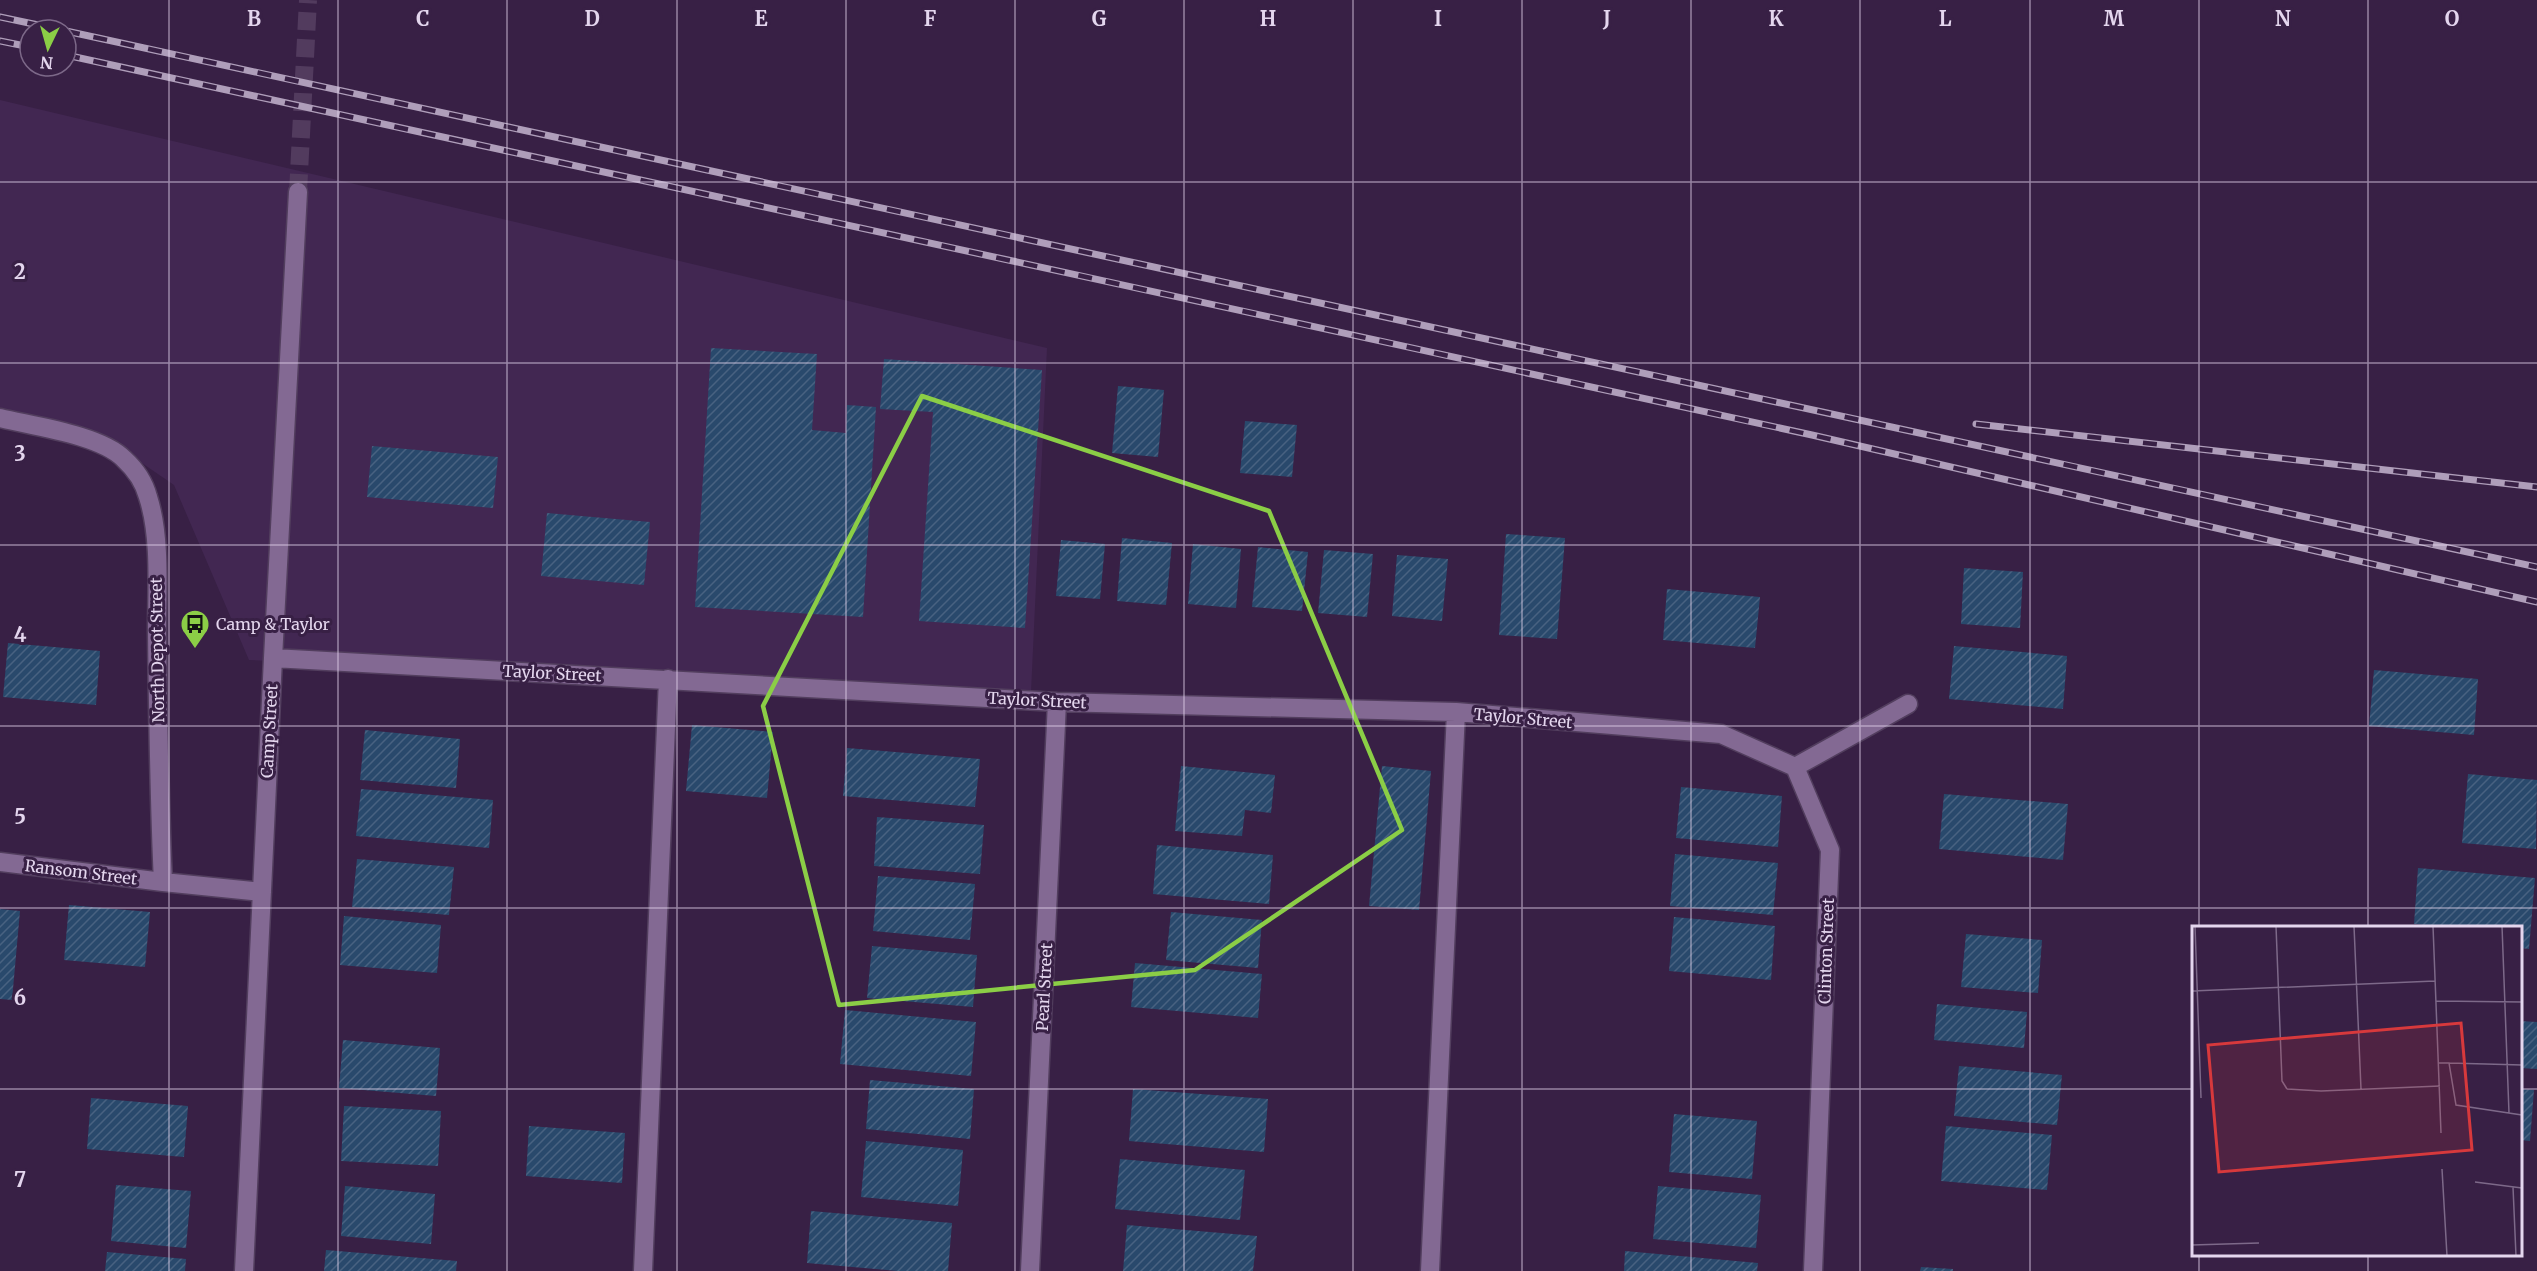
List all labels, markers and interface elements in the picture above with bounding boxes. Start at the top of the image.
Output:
text: B [247,6,261,31]
text: C [416,6,430,31]
text: D [584,6,600,31]
text: E [754,6,768,31]
text: F [924,6,937,31]
text: G [1092,6,1107,31]
text: H [1260,6,1276,31]
text: I [1434,6,1442,31]
text: J [1602,6,1611,31]
text: K [1769,6,1784,31]
text: L [1939,6,1952,31]
text: M [2104,6,2125,31]
text: N [2275,6,2291,31]
text: O [2445,6,2459,31]
north arrow [18,18,78,78]
text: N [39,52,54,73]
text: 2 [14,259,26,284]
text: 3 [14,441,26,466]
street label: North Depot Street [146,576,168,723]
bus stop icon: Camp & Taylor [179,608,211,650]
place label: Camp & Taylor [216,614,330,634]
text: 4 [14,622,27,647]
street label: Taylor Street [502,660,603,686]
street label: Camp Street [257,683,281,779]
street label: Taylor Street [987,687,1088,713]
street label: Taylor Street [1473,704,1574,732]
text: 5 [14,804,26,829]
street label: Ransom Street [24,855,139,889]
street label: Clinton Street [1814,897,1838,1004]
inset map [2192,926,2522,1256]
street label: Pearl Street [1032,942,1056,1032]
text: 6 [14,985,26,1010]
text: 7 [14,1167,26,1192]

